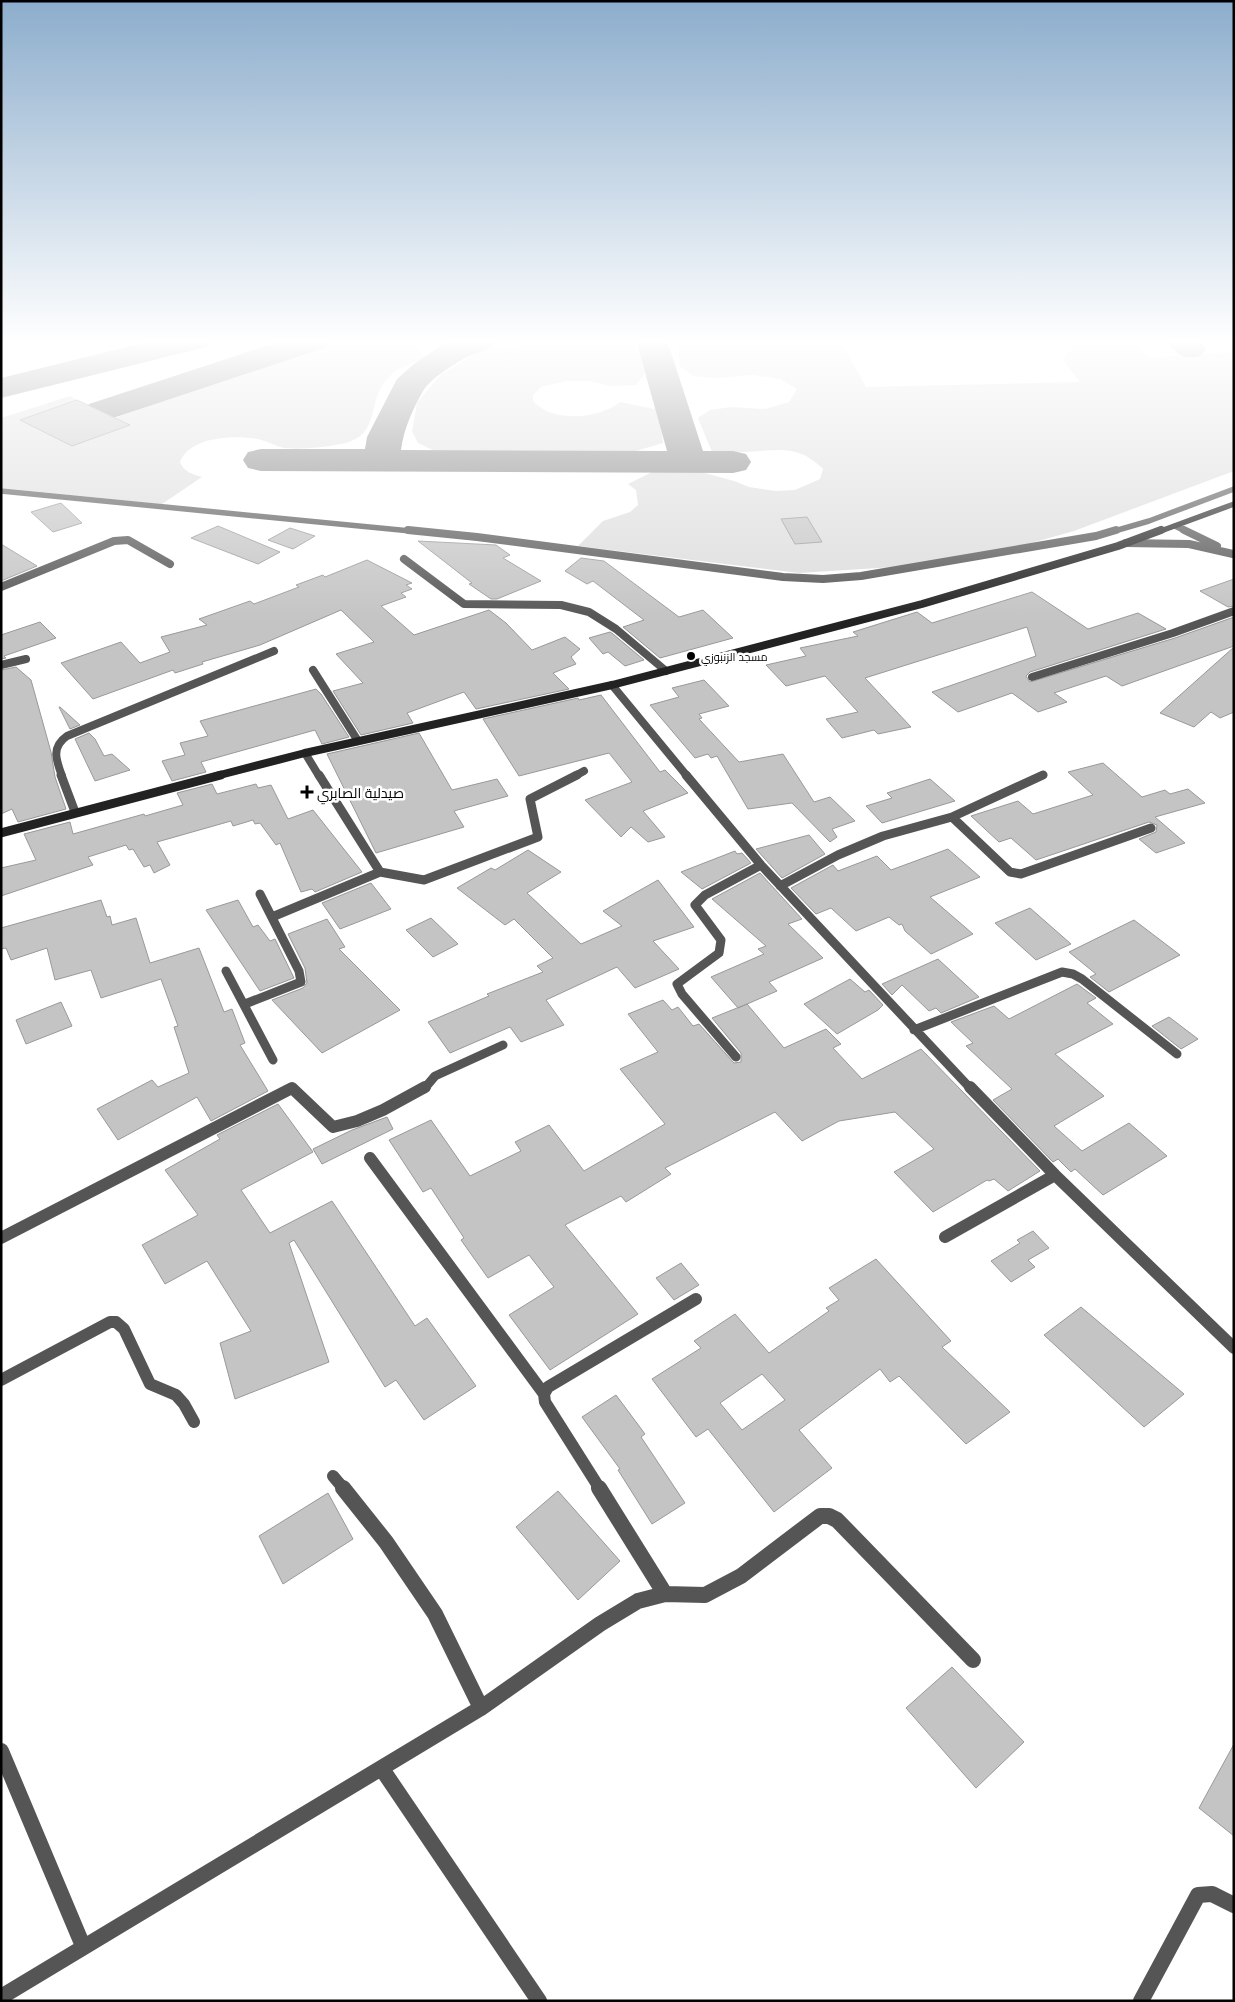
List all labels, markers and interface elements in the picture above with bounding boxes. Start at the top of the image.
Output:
place label: مسجد الزنبوزي [701,649,767,666]
marker: مسجد الزنبوزي [685,650,697,662]
place label: صيدلية الصابري [317,783,404,805]
marker: صيدلية الصابري [301,786,313,798]

